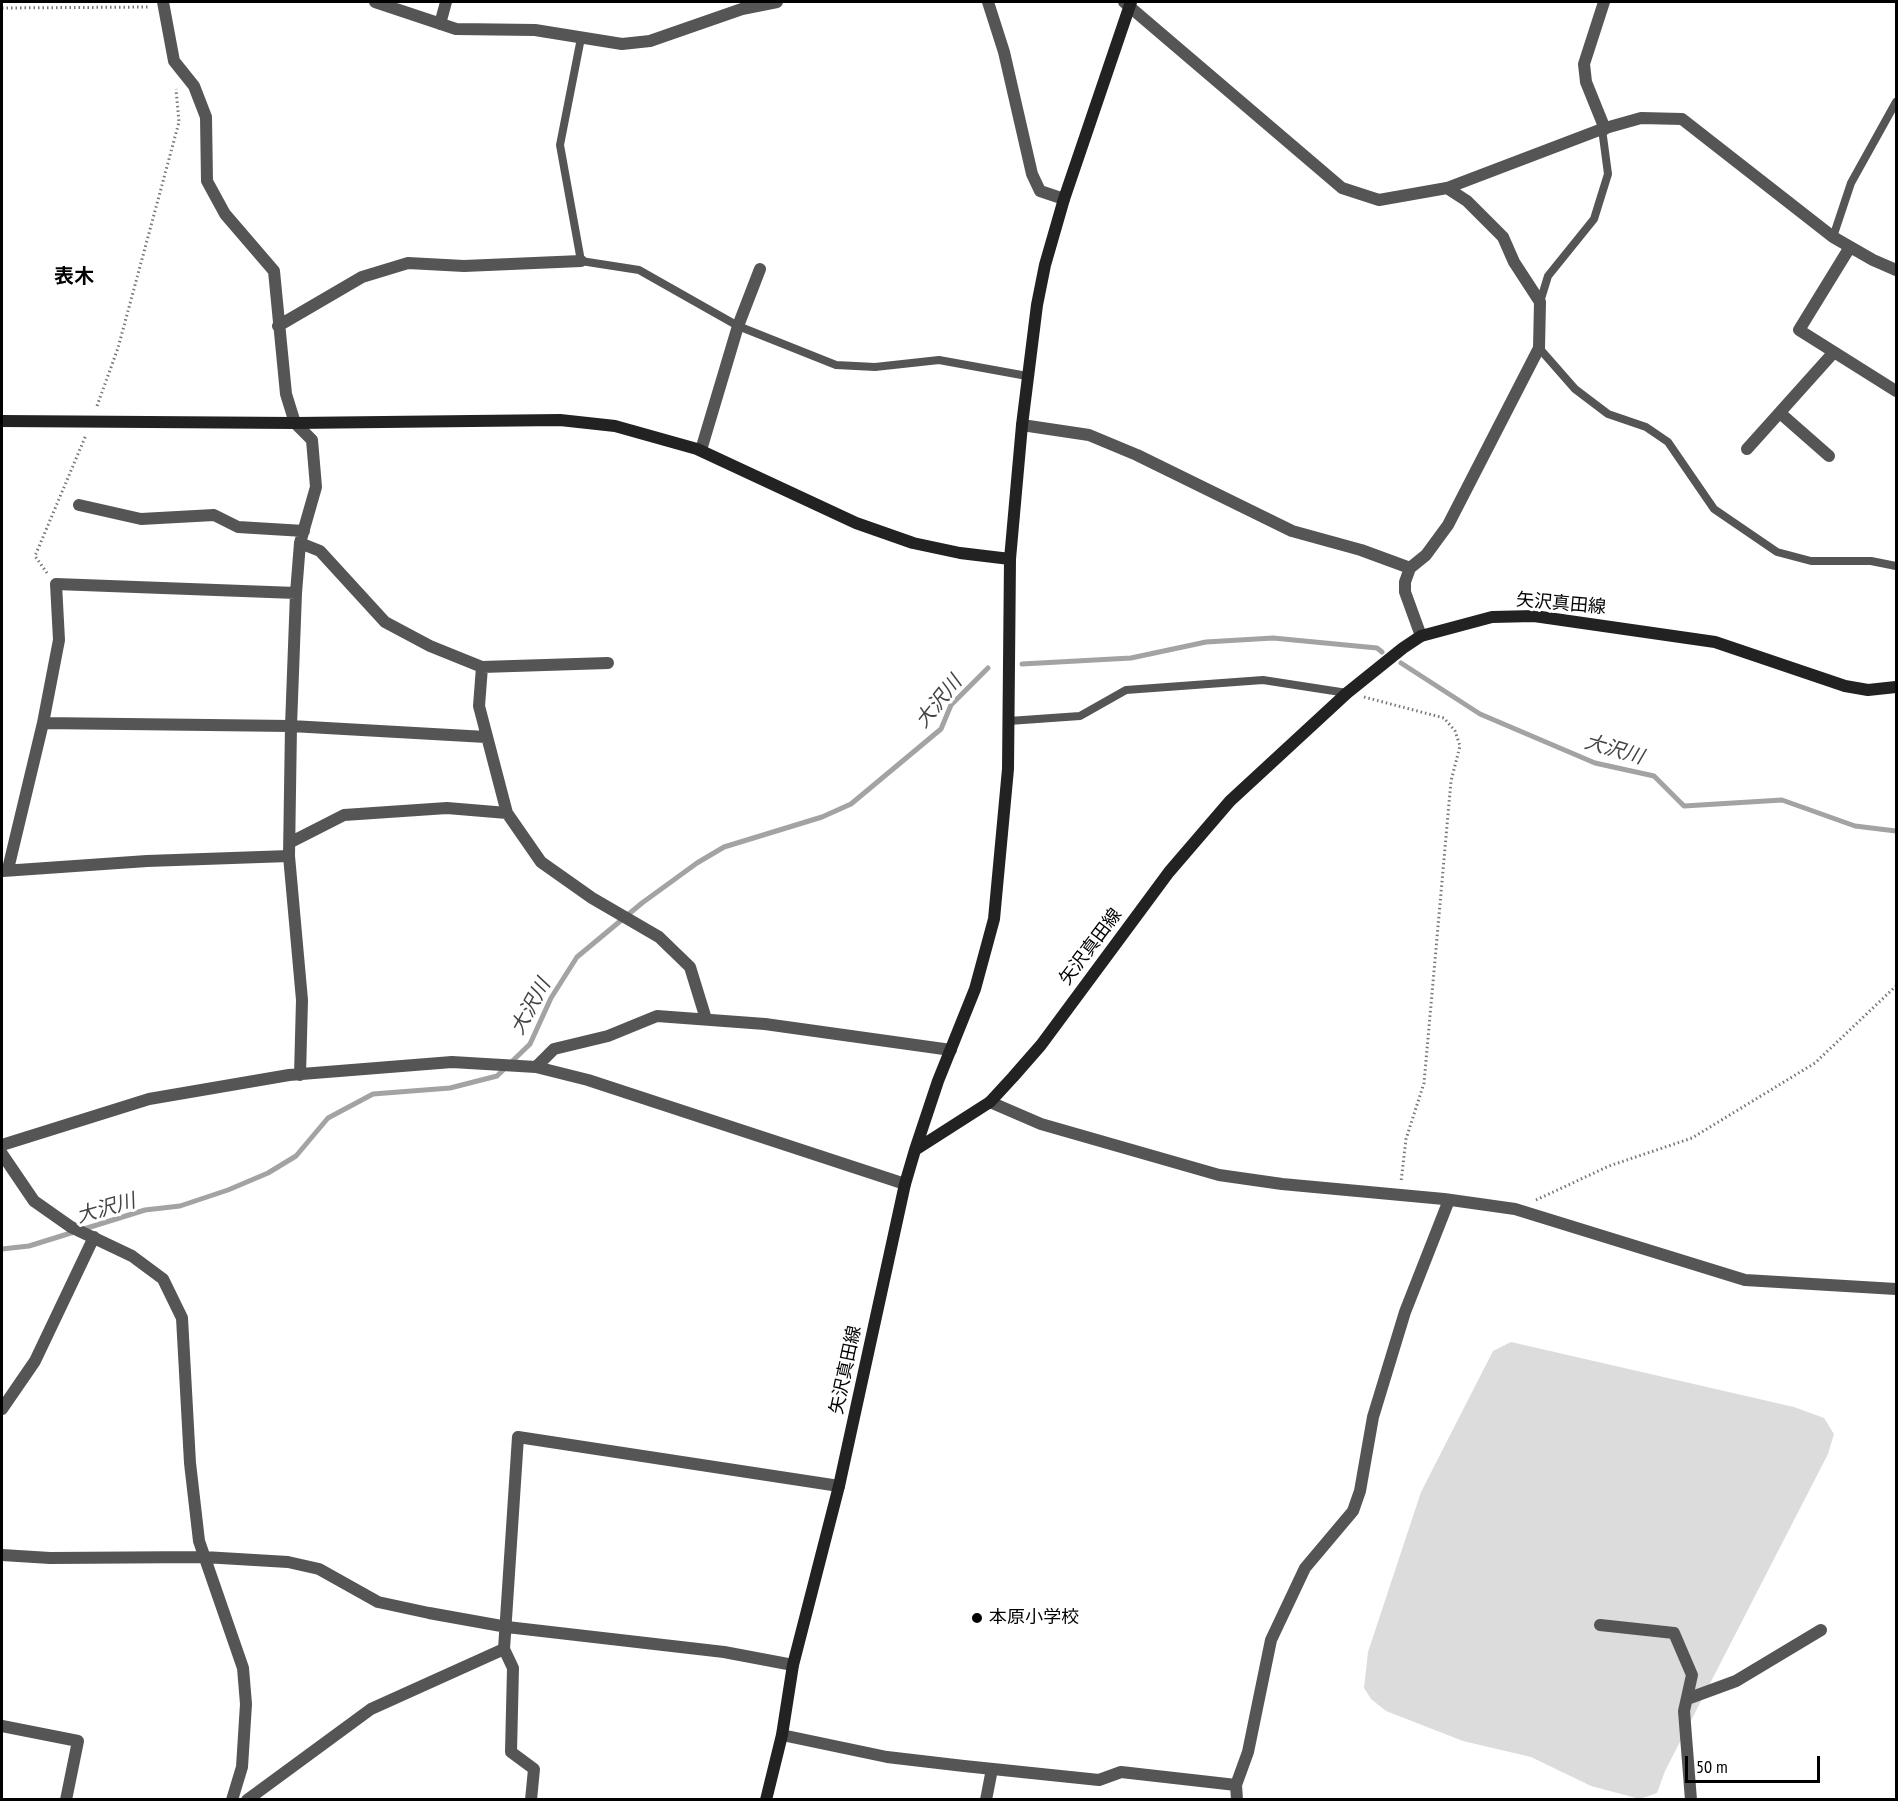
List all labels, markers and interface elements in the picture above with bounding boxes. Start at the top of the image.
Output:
district label: 表木 [54,265,94,289]
street label: 矢沢真田線 [1515,589,1607,619]
water label: 大沢川 [911,671,967,733]
water label: 大沢川 [1582,730,1646,770]
street label: 矢沢真田線 [1055,905,1127,989]
water label: 大沢川 [506,975,556,1039]
water label: 大沢川 [74,1189,138,1229]
street label: 矢沢真田線 [826,1324,866,1416]
place label: 本原小学校 [989,1607,1079,1629]
marker: 本原小学校 [970,1611,984,1625]
scale bar [1688,1744,1823,1782]
text: 50 m [1696,1755,1728,1778]

